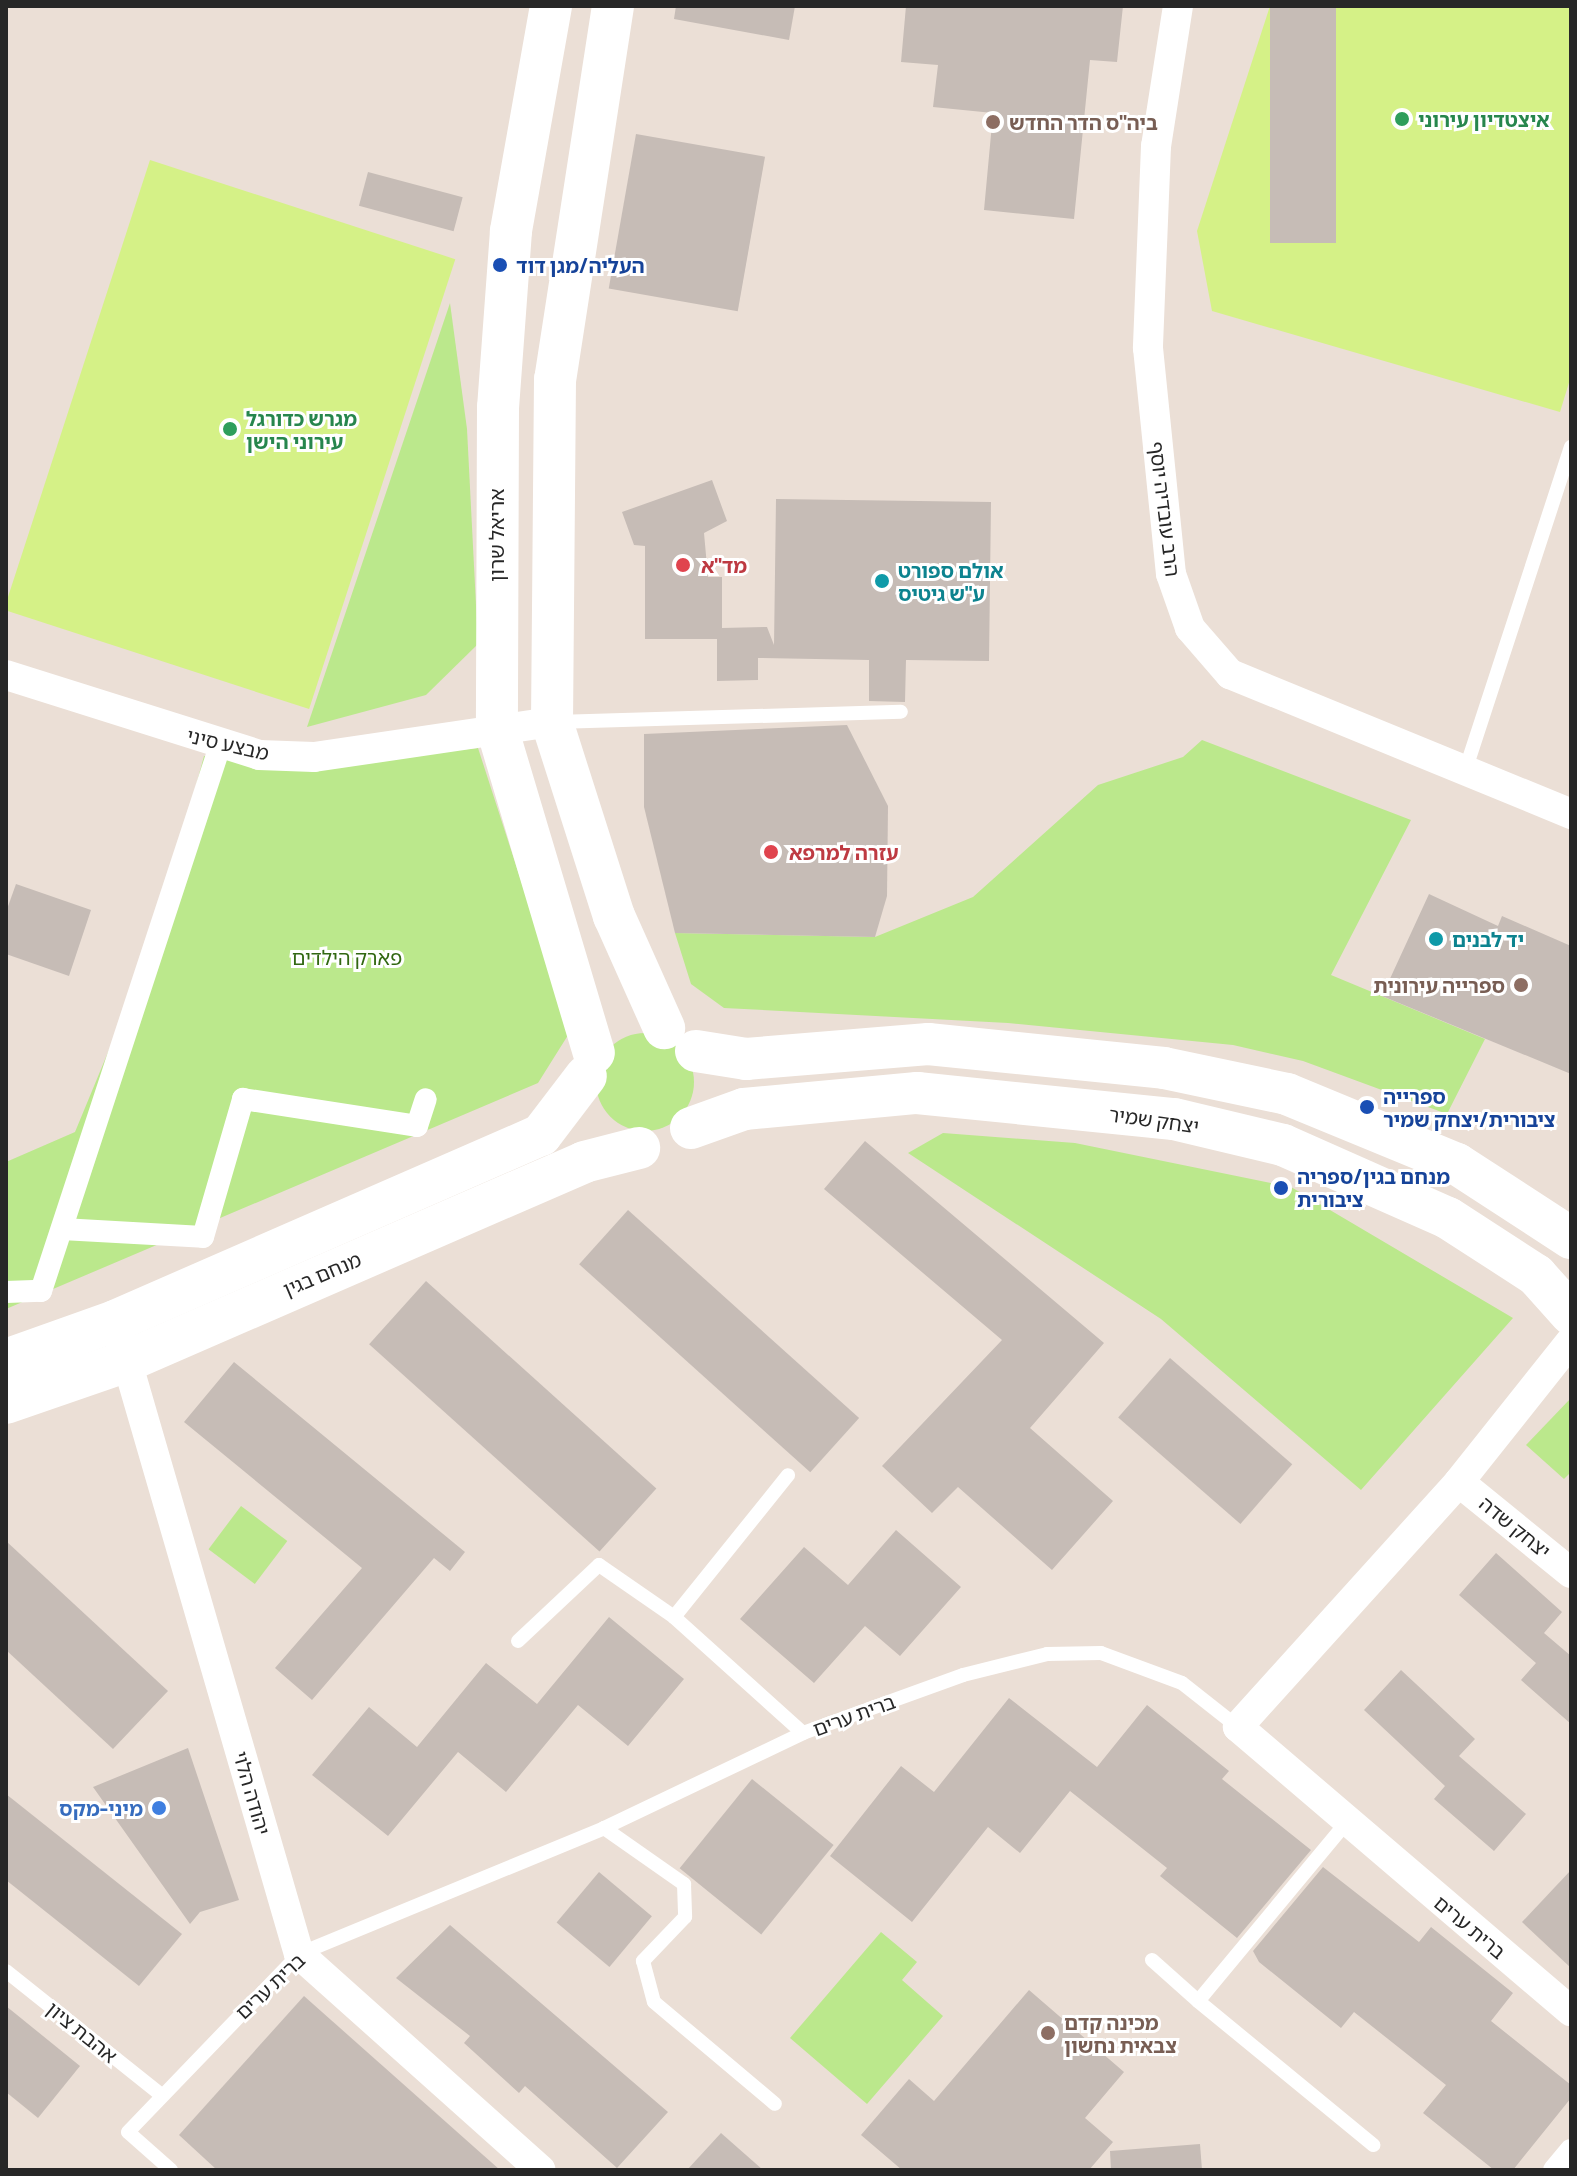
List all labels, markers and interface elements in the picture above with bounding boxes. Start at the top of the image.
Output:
place label: איצטדיון עירוני [1418,107,1549,131]
place label: ביה"ס הדר החדש [1009,110,1158,134]
marker: איצטדיון עירוני [1393,110,1411,128]
marker: ביה"ס הדר החדש [984,113,1002,131]
place label: העליה/מגן דוד [516,253,645,277]
marker: העליה/מגן דוד [491,256,509,274]
place label: מגרש כדורגל עירוני הישן [246,406,357,453]
marker: מגרש כדורגל עירוני הישן [221,420,239,438]
street label: הרב עובדיה יוסף [1145,440,1185,578]
street label: אריאל שרון [484,488,508,582]
place label: מד"א [701,553,747,577]
marker: מד"א [672,554,694,576]
place label: אולם ספורט ע"ש גיטיס [898,558,1003,605]
marker: אולם ספורט ע"ש גיטיס [873,572,891,590]
street label: מבצע סיני [185,723,271,765]
place label: עזרה למרפא [789,840,899,864]
marker: עזרה למרפא [760,841,782,863]
place label: יד לבנים [1452,927,1524,951]
marker: יד לבנים [1427,930,1445,948]
park label: פארק הילדים [292,945,402,969]
place label: ספרייה עירונית [1373,973,1505,997]
marker: ספרייה עירונית [1512,976,1530,994]
place label: ספרייה ציבורית/יצחק שמיר [1383,1084,1555,1131]
marker: ספרייה ציבורית/יצחק שמיר [1358,1098,1376,1116]
street label: יצחק שמיר [1107,1102,1201,1138]
place label: מנחם בגין/ספריה ציבורית [1297,1164,1450,1211]
marker: מנחם בגין/ספריה ציבורית [1272,1179,1290,1197]
street label: מנחם בגין [279,1247,365,1301]
street label: יצחק שדה [1475,1491,1555,1563]
street label: ברית ערים [810,1689,898,1741]
street label: יהודה הלוי [229,1748,275,1838]
place label: מיני-מקס [59,1796,143,1820]
marker: מיני-מקס [150,1799,168,1817]
street label: ברית ערים [1429,1890,1511,1964]
street label: ברית ערים [230,1948,310,2024]
street label: אהבת ציון [42,1996,122,2068]
place label: מכינה קדם צבאית נחשון [1064,2010,1177,2057]
marker: מכינה קדם צבאית נחשון [1039,2024,1057,2042]

